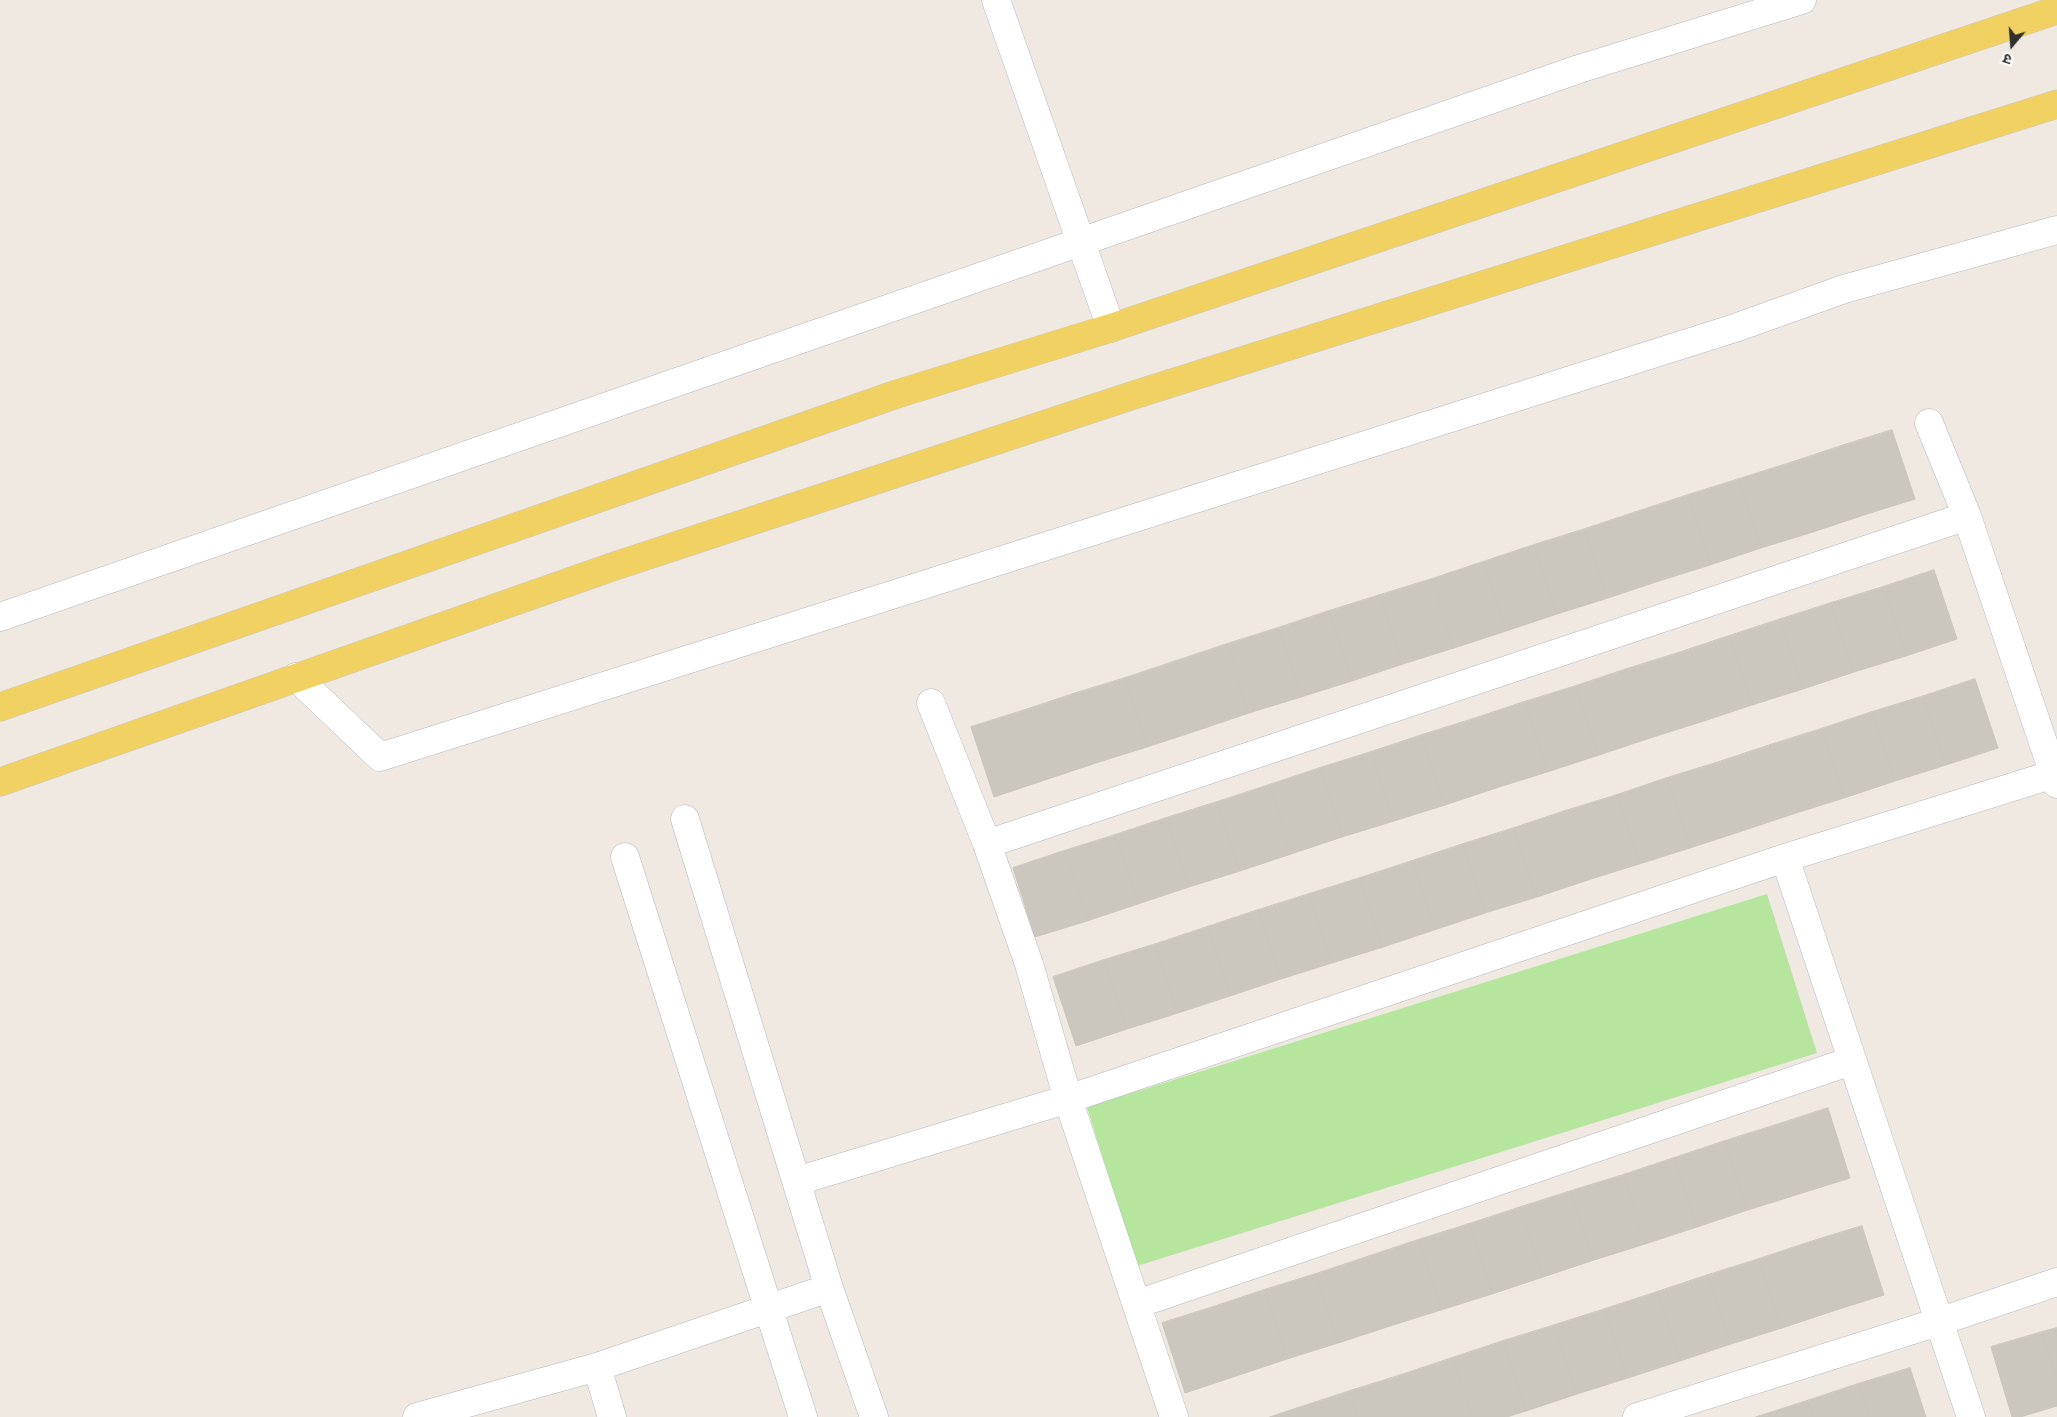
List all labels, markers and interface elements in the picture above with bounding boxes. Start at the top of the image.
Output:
north arrow [1987,20,2037,70]
text: उ [2000,49,2014,70]

